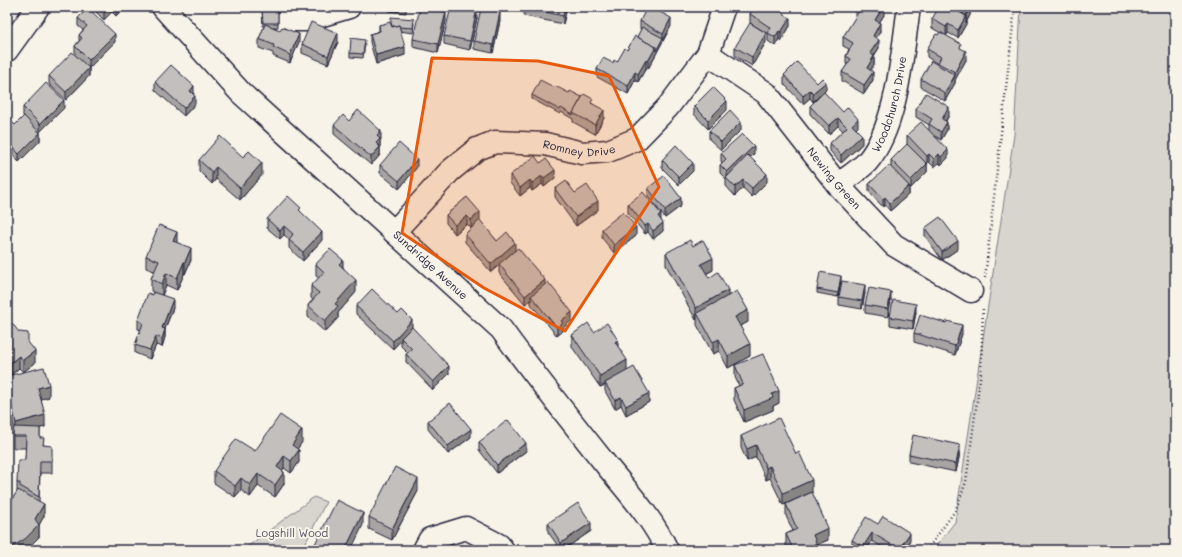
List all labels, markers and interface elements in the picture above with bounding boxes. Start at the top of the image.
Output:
street label: Woodchurch Drive [868,55,909,155]
street label: Romney Drive [542,136,618,160]
street label: Newing Green [804,144,865,212]
street label: Sundridge Avenue [390,227,472,303]
park label: Logshill Wood [256,525,328,540]

